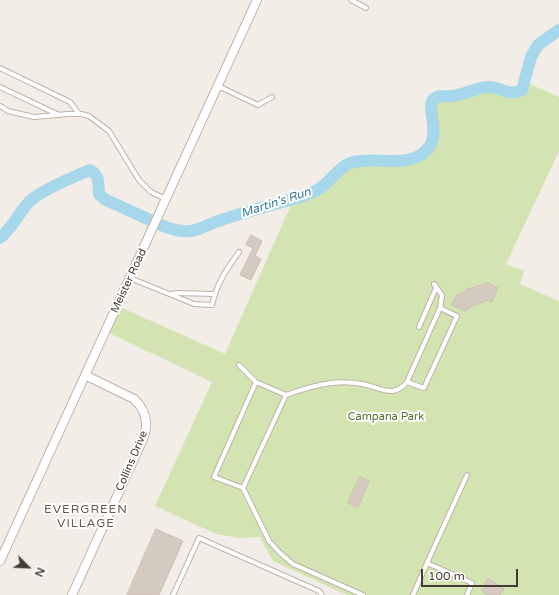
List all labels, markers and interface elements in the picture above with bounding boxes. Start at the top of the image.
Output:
water label: Martin's Run [239,185,313,221]
street label: Meister Road [108,247,150,315]
park label: Campana Park [348,410,424,424]
street label: Collins Drive [113,429,151,493]
district label: EVERGREEN VILLAGE [44,503,128,531]
north arrow [8,547,48,587]
scale bar [423,561,520,587]
text: N [32,565,47,579]
text: 100 m [428,569,465,583]

